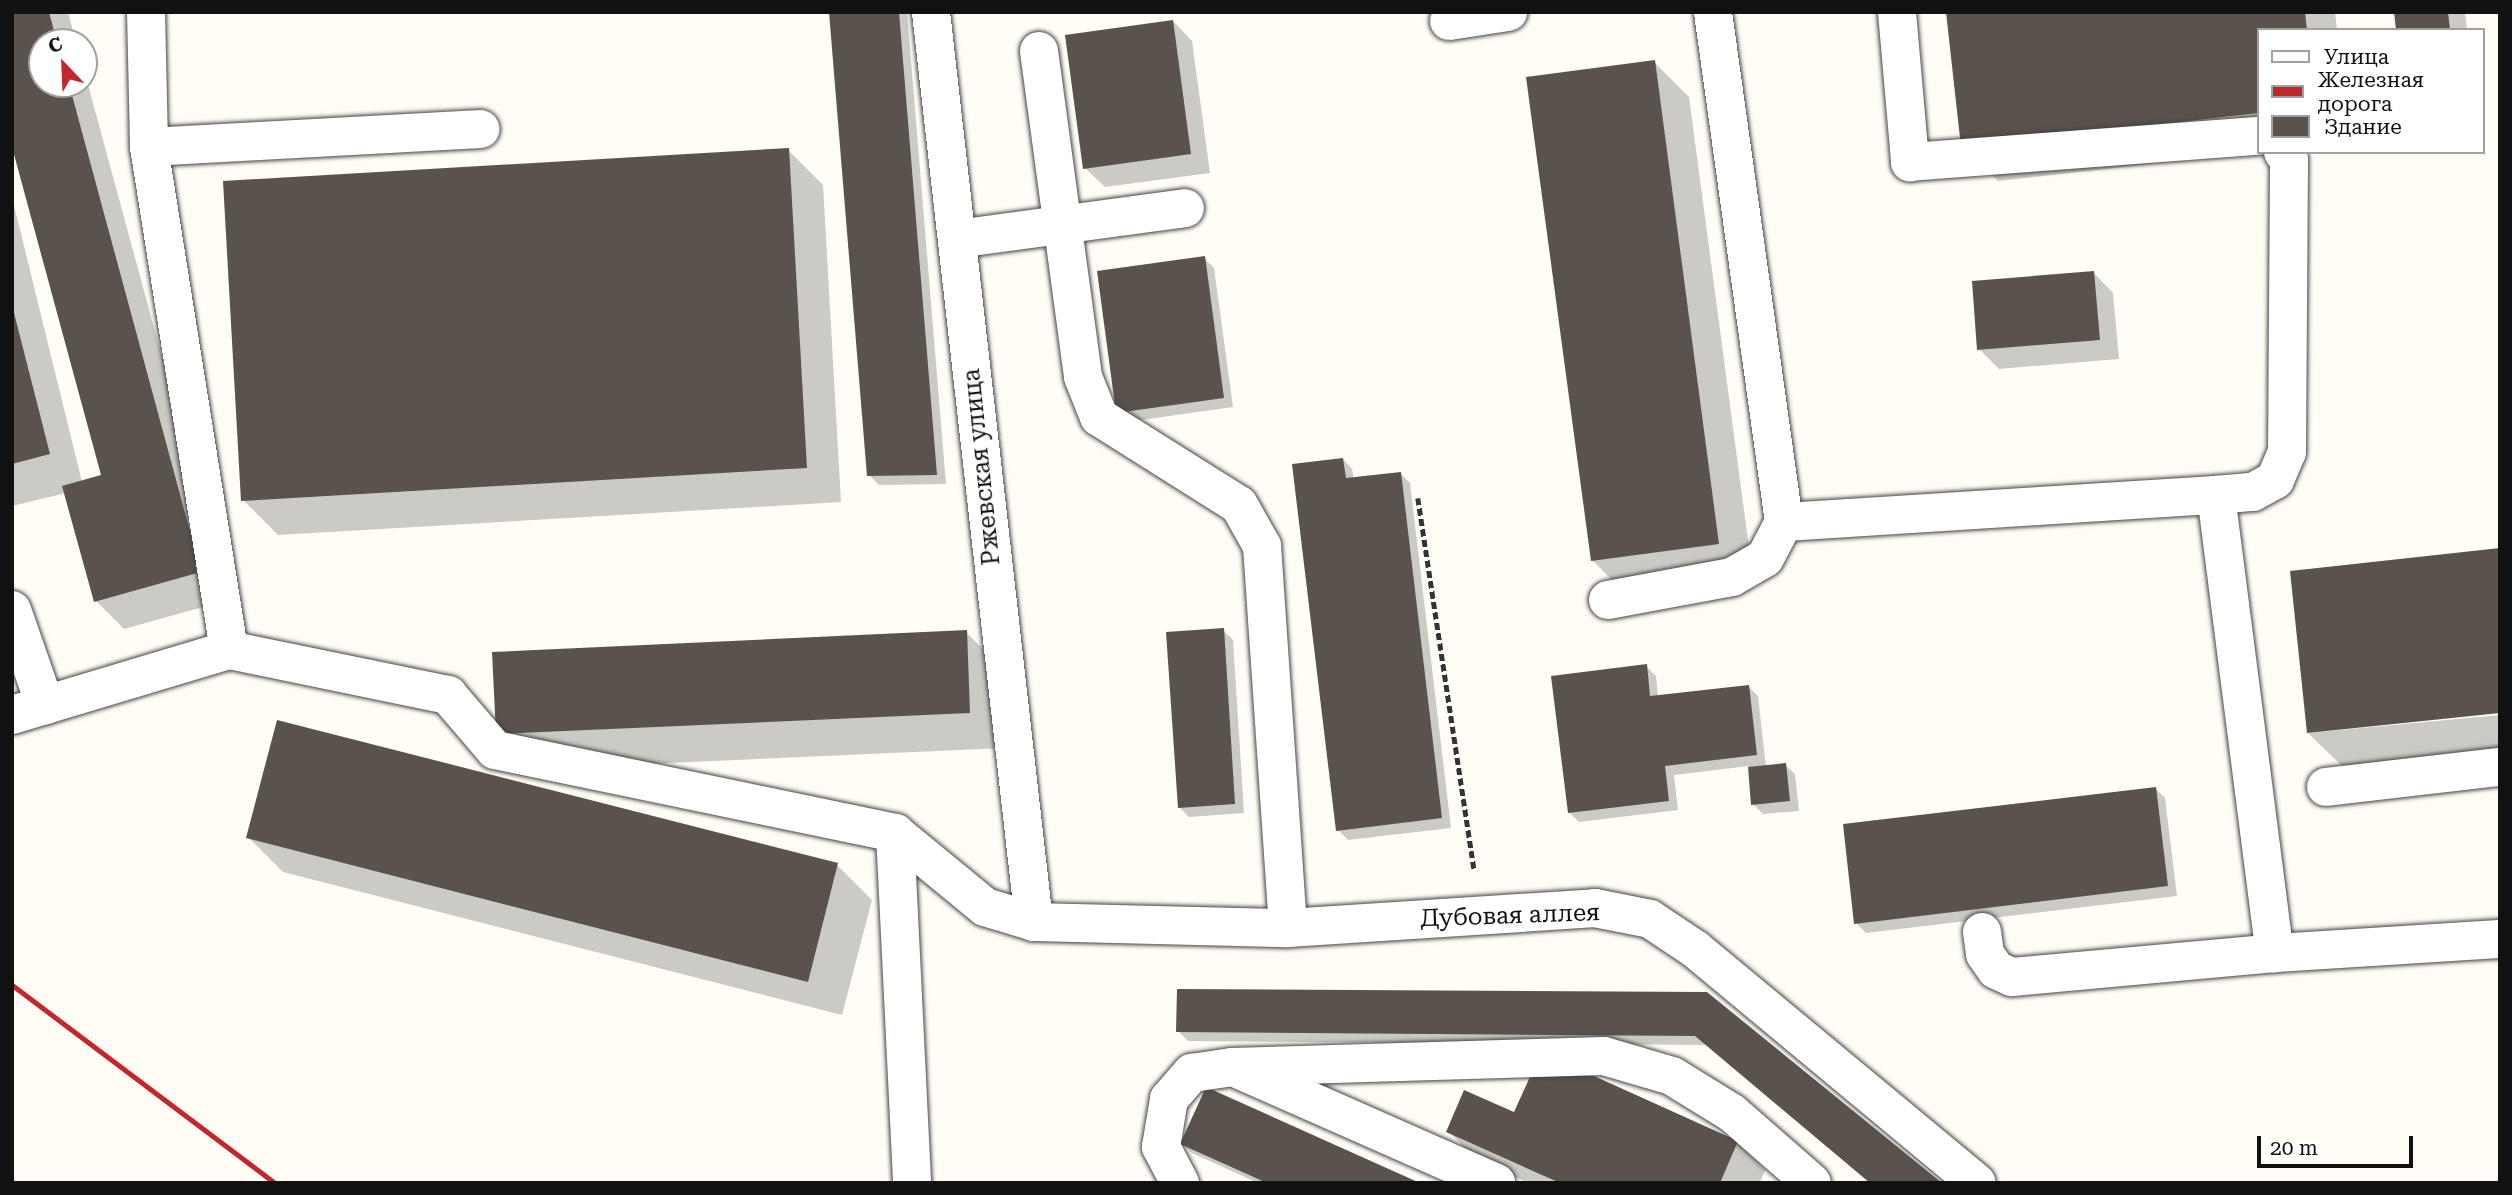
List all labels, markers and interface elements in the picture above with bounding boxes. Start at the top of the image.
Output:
north arrow [28,28,98,98]
legend [2256,28,2484,154]
text: С [45,32,66,58]
text: Улица [2324,45,2389,69]
text: Железная дорога [2318,68,2424,116]
text: Здание [2324,115,2402,139]
street label: Ржевская улица [957,367,1007,567]
street label: Дубовая аллея [1420,898,1600,934]
scale bar [2260,1122,2416,1166]
text: 20 m [2270,1136,2318,1160]

